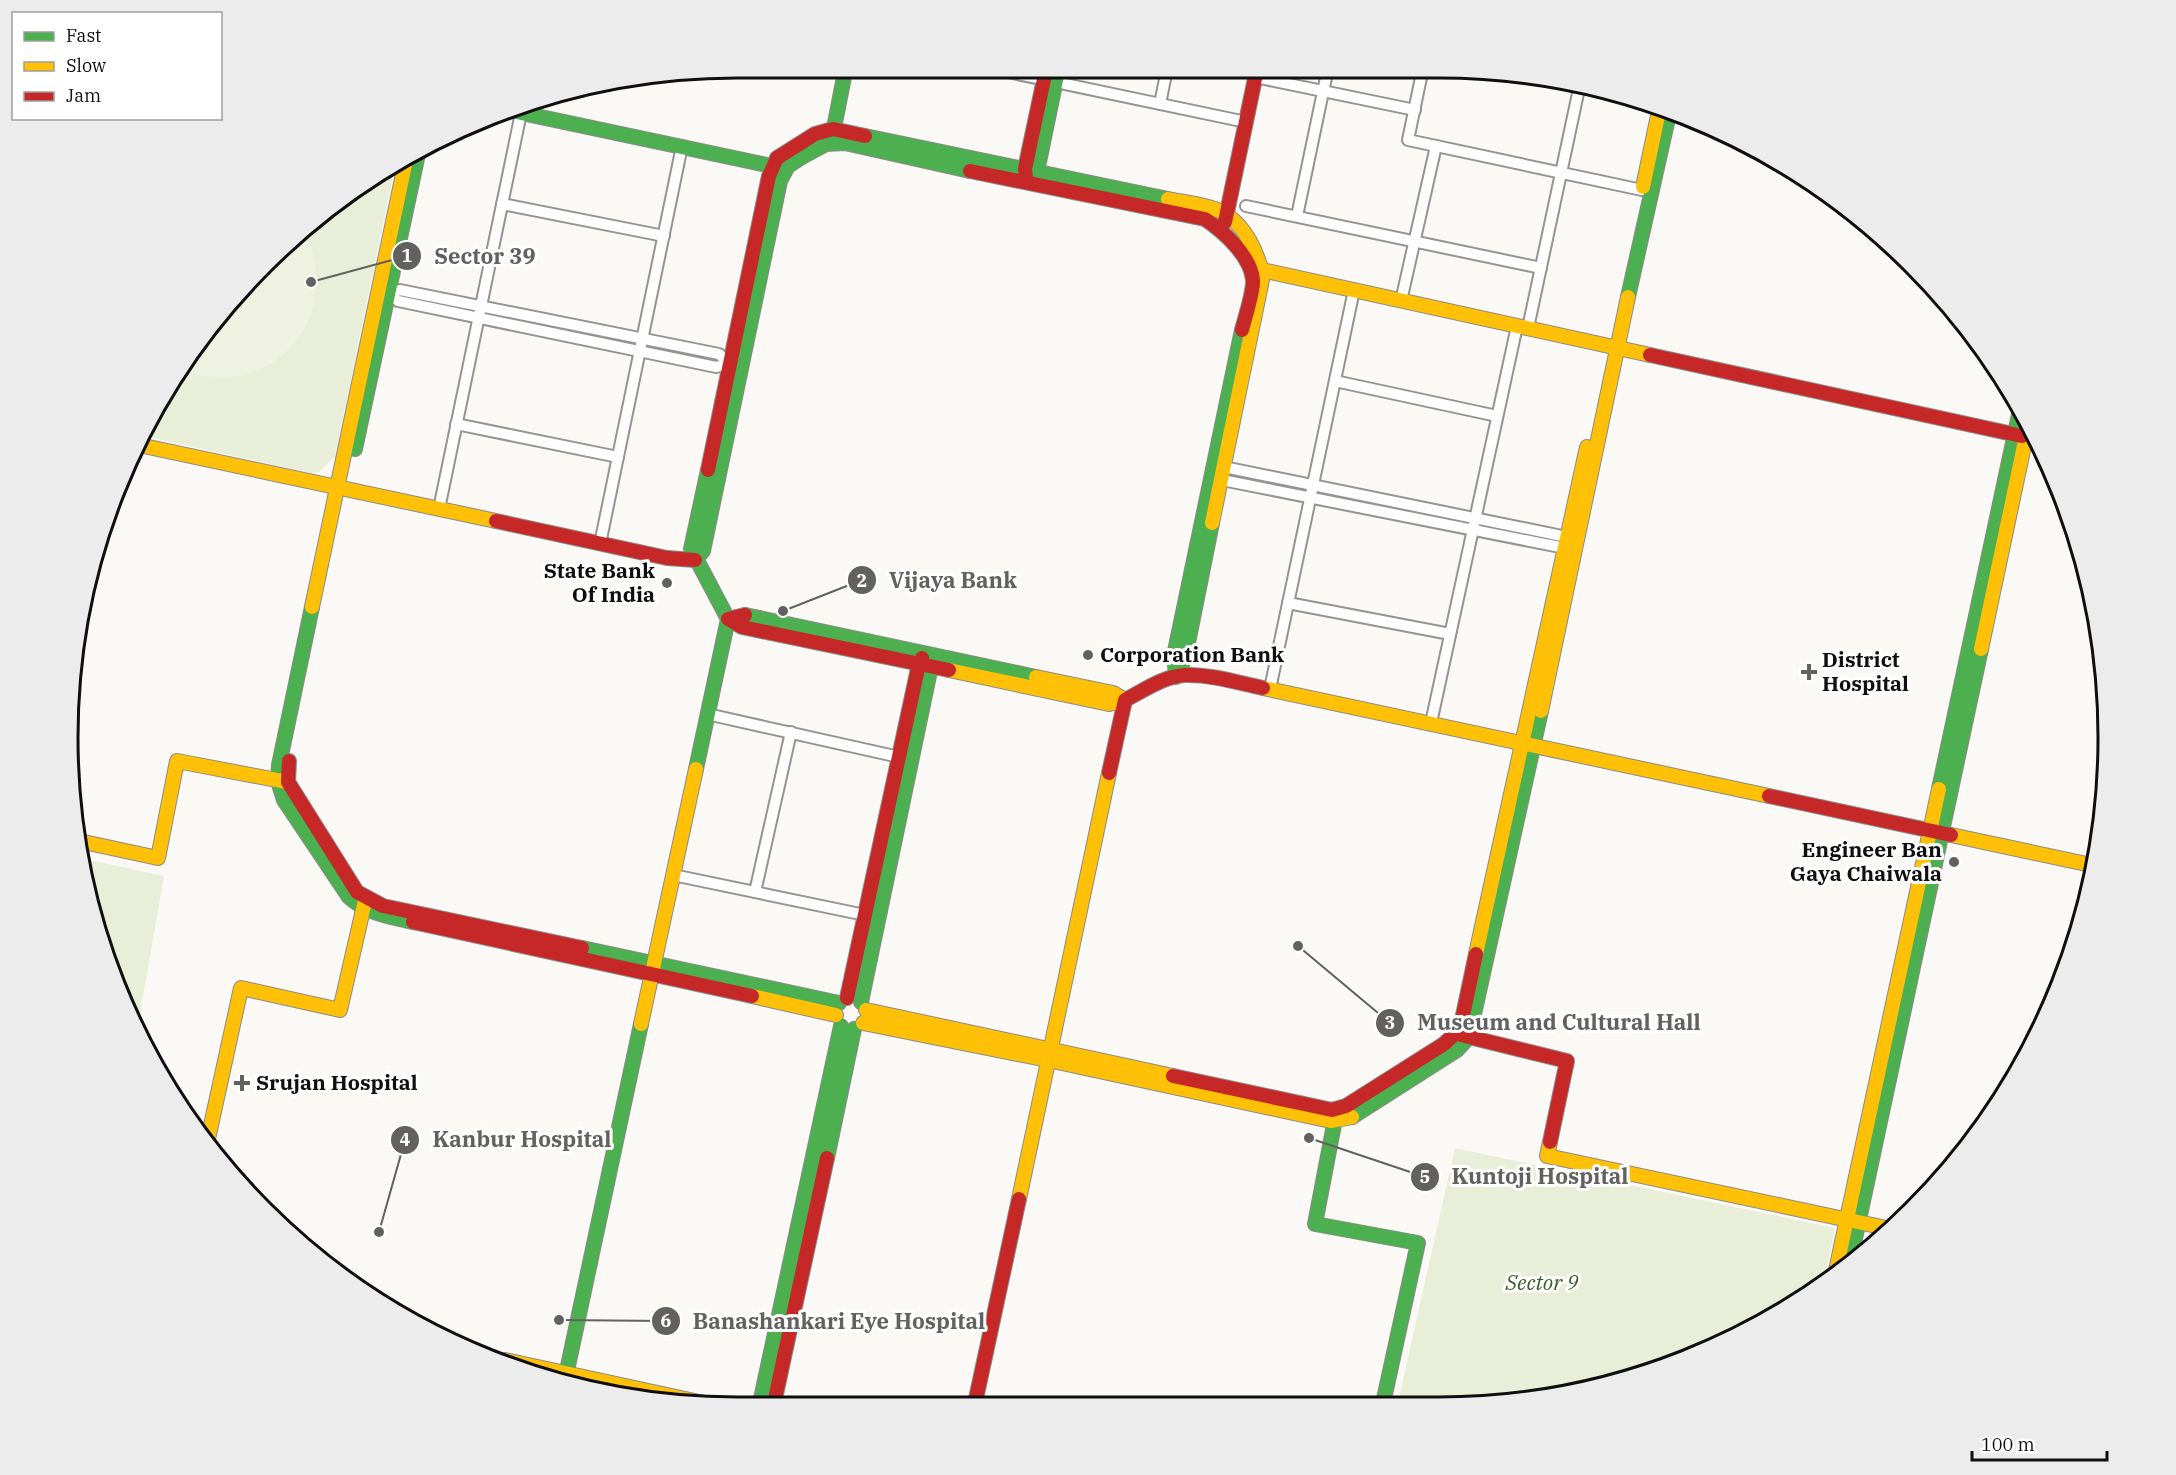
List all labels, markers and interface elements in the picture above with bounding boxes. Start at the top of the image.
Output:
legend [12,12,222,120]
text: Fast [66,24,101,47]
text: Slow [66,54,106,77]
text: Jam [66,84,101,107]
callout: Sector 39 [392,236,547,276]
text: Sector 39 [434,241,536,270]
text: 1 [402,244,413,267]
place label: State Bank Of India [544,556,655,608]
callout: Vijaya Bank [847,560,1028,600]
text: Vijaya Bank [889,565,1017,594]
text: 2 [857,569,867,592]
marker: State Bank Of India [660,576,674,590]
place label: Corporation Bank [1100,640,1284,668]
place label: District Hospital [1822,645,1909,697]
marker: Corporation Bank [1081,648,1095,662]
marker: District Hospital [1800,663,1818,681]
place label: Engineer Ban Gaya Chaiwala [1790,835,1942,887]
marker: Engineer Ban Gaya Chaiwala [1947,855,1961,869]
callout: Museum and Cultural Hall [1375,1003,1713,1043]
text: Museum and Cultural Hall [1417,1007,1701,1036]
text: 3 [1385,1011,1395,1034]
place label: Srujan Hospital [256,1068,418,1096]
marker: Srujan Hospital [233,1074,251,1092]
callout: Kanbur Hospital [390,1120,623,1160]
text: Kanbur Hospital [433,1124,611,1153]
text: 4 [400,1128,411,1151]
callout: Kuntoji Hospital [1410,1157,1640,1197]
text: Kuntoji Hospital [1452,1161,1628,1190]
text: 5 [1420,1165,1430,1188]
park label: Sector 9 [1505,1268,1579,1296]
callout: Banashankari Eye Hospital [651,1301,997,1341]
text: Banashankari Eye Hospital [693,1306,985,1335]
text: 6 [661,1309,672,1332]
scale bar [1972,1424,2107,1462]
text: 100 m [1981,1433,2035,1456]

